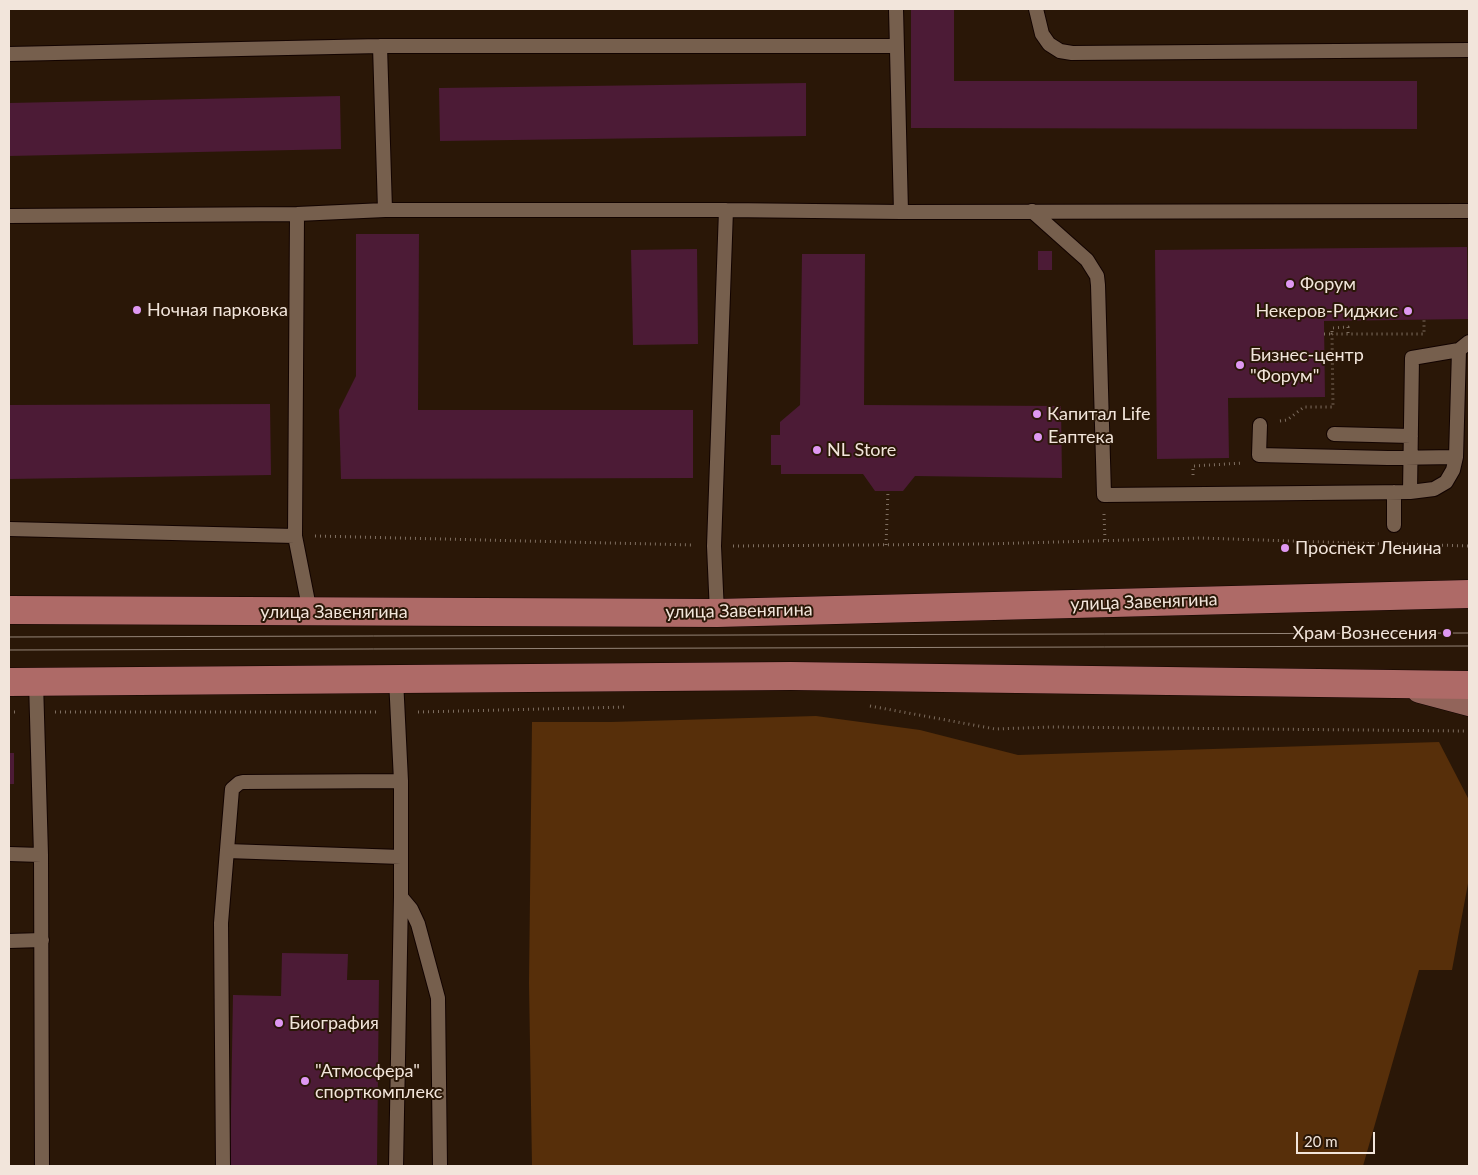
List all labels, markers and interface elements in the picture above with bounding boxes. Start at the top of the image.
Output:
place label: Форум [1300,273,1356,295]
marker: Форум [1284,278,1296,290]
place label: Ночная парковка [147,299,288,321]
place label: Некеров-Риджис [1255,300,1398,322]
marker: Ночная парковка [131,304,143,316]
marker: Некеров-Риджис [1402,305,1414,317]
place label: Бизнес-центр "Форум" [1250,344,1364,386]
marker: Бизнес-центр "Форум" [1234,359,1246,371]
place label: Капитал Life [1047,403,1151,425]
marker: Капитал Life [1031,408,1043,420]
place label: Еаптека [1048,426,1114,448]
marker: Еаптека [1032,431,1044,443]
place label: NL Store [827,439,896,461]
marker: NL Store [811,444,823,456]
place label: Проспект Ленина [1295,537,1442,559]
marker: Проспект Ленина [1279,542,1291,554]
street label: улица Завенягина [1070,589,1218,615]
street label: улица Завенягина [665,599,813,623]
street label: улица Завенягина [260,601,408,623]
place label: Храм Вознесения [1293,622,1437,644]
marker: Храм Вознесения [1441,627,1453,639]
place label: Биография [289,1012,379,1034]
marker: Биография [273,1017,285,1029]
place label: "Атмосфера" спорткомплекс [315,1060,442,1102]
marker: "Атмосфера" спорткомплекс [299,1075,311,1087]
scale bar [1298,1122,1377,1154]
text: 20 m [1304,1132,1338,1150]

